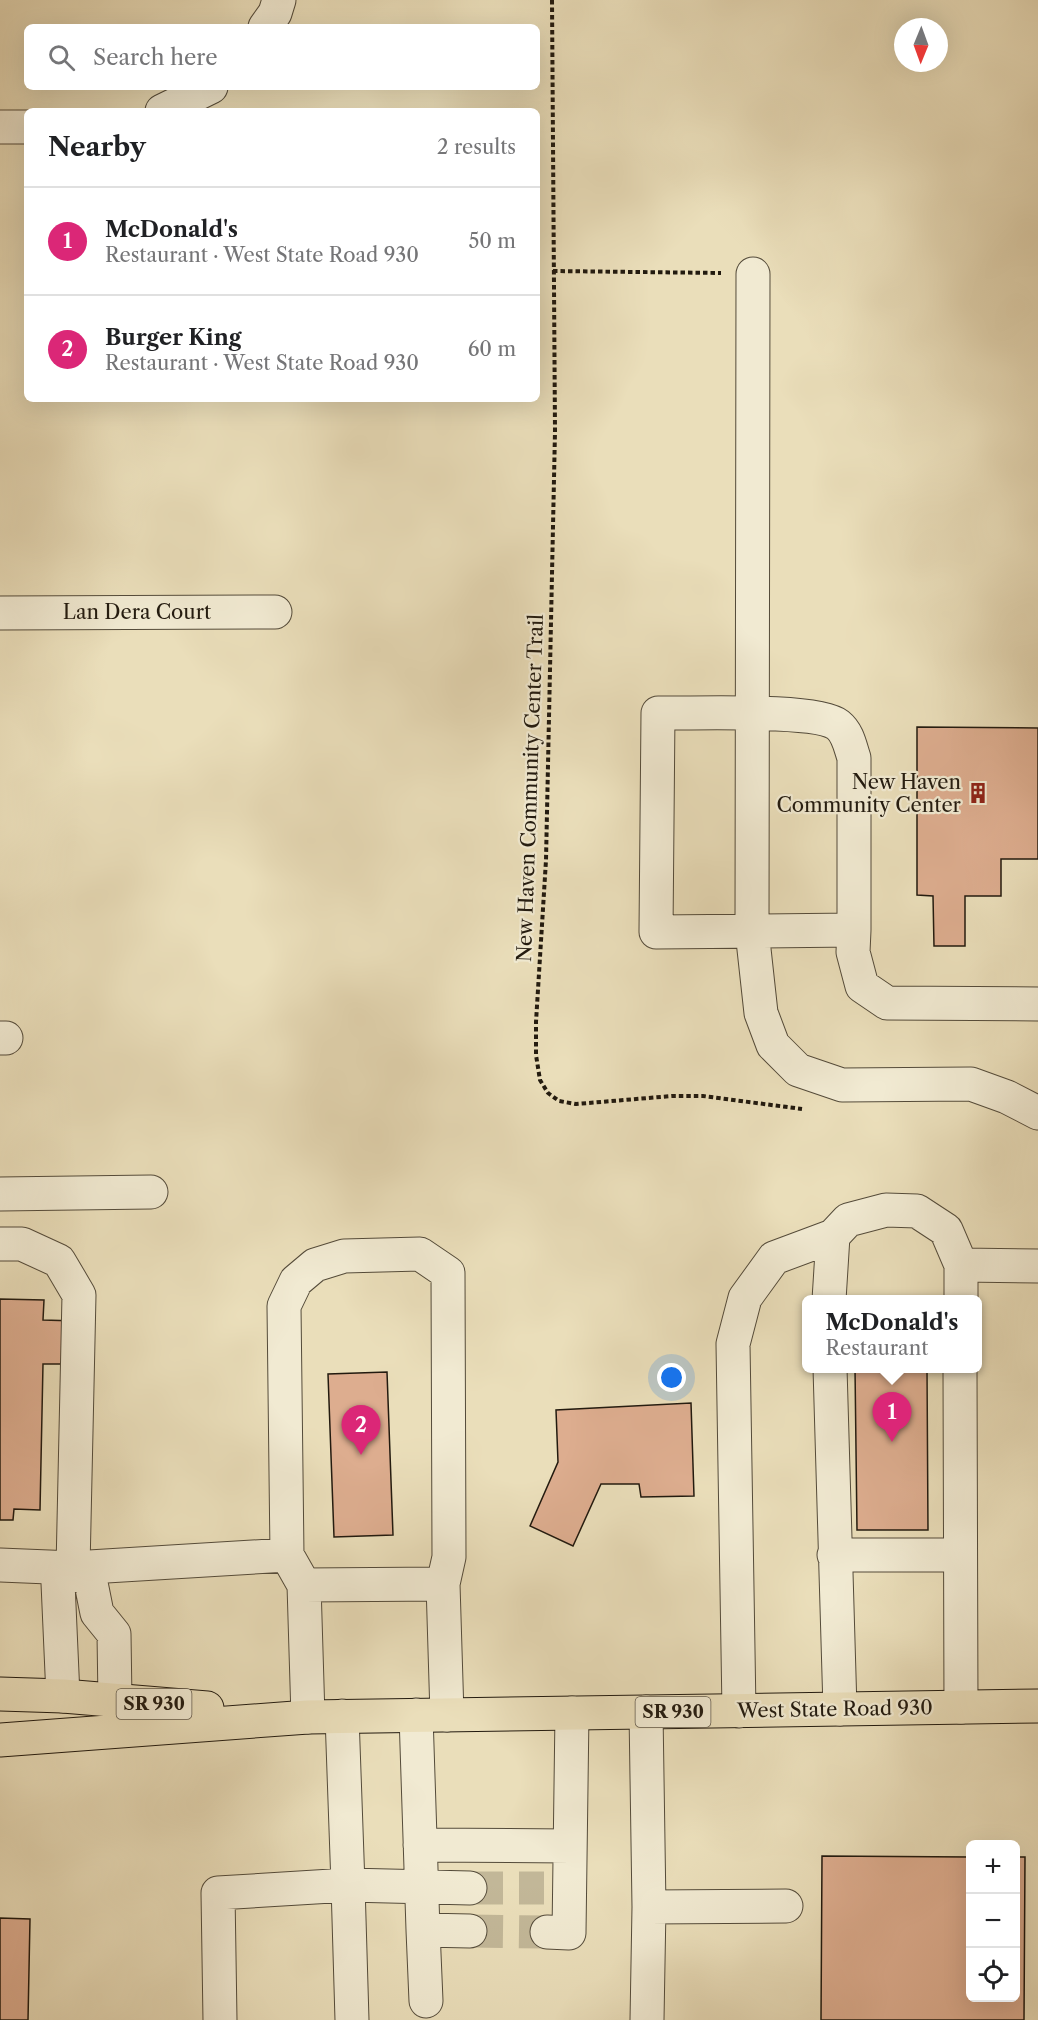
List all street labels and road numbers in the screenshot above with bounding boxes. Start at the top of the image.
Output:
street label: Lan Dera Court [63,600,211,624]
street label: New Haven Community Center Trail [512,614,548,962]
road number: SR 930 [116,1689,192,1719]
street label: West State Road 930 [736,1695,933,1723]
road number: SR 930 [636,1697,710,1727]

